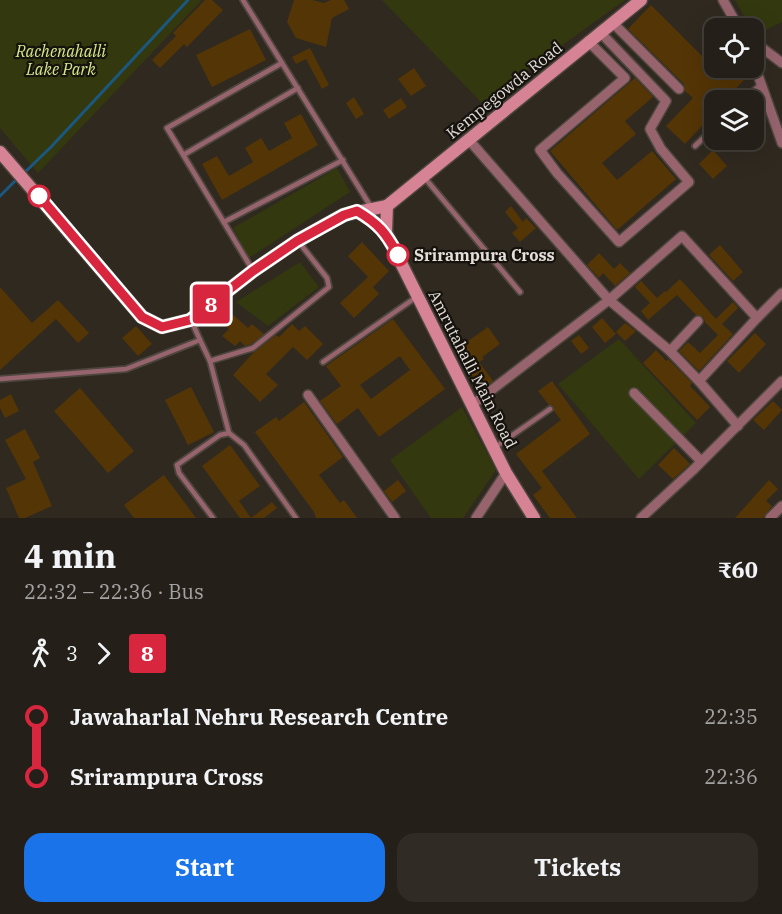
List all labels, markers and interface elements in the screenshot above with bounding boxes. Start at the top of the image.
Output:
map controls [704,18,764,150]
button: locate [704,18,764,78]
street label: Kempegowda Road [442,37,566,143]
park label: Rachenahalli Lake Park [15,41,106,79]
button: layers [704,90,764,150]
unlabelled marker [28,185,50,207]
marker: Srirampura Cross [387,244,409,266]
place label: Srirampura Cross [414,245,555,265]
line badge: 8 [192,284,230,324]
street label: Amrutahalli Main Road [424,287,522,452]
text: 8 [205,290,217,318]
text: 4 min [24,534,116,577]
text: ₹60 [717,555,758,584]
text: 22:32 – 22:36 · Bus [24,578,204,605]
icon: walk [24,637,57,670]
icon: forward [87,637,120,670]
text: 8 [141,639,154,667]
text: 3 [66,640,78,667]
text: Jawaharlal Nehru Research Centre [70,702,448,731]
text: 22:35 [704,703,758,730]
text: Srirampura Cross [70,762,263,791]
text: 22:36 [704,763,758,790]
button: Start [24,833,385,902]
button: Tickets [397,833,758,902]

